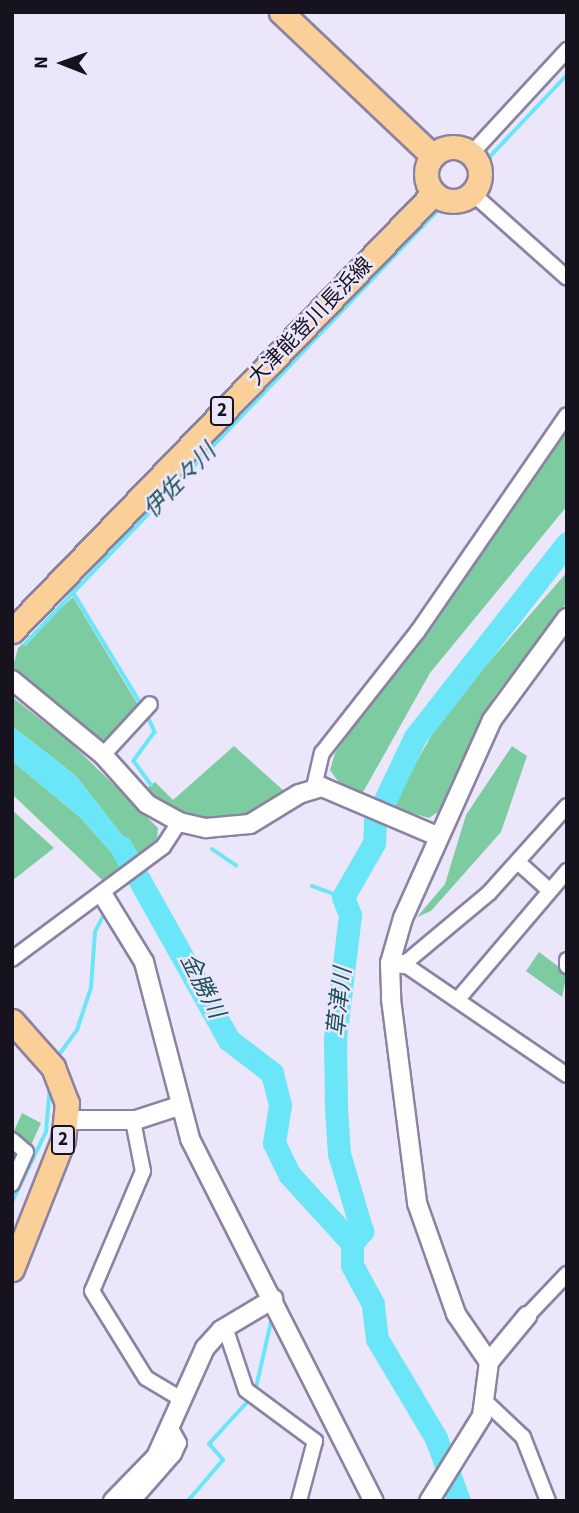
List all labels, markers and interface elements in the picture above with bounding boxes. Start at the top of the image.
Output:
north arrow [28,28,98,98]
text: N [28,56,55,69]
street label: 大津能登川長浜線 [243,252,377,390]
road number: 2 [210,396,234,426]
water label: 伊佐々川 [138,438,222,524]
water label: 金勝川 [174,949,230,1023]
water label: 草津川 [323,966,357,1038]
road number: 2 [51,1124,75,1156]

